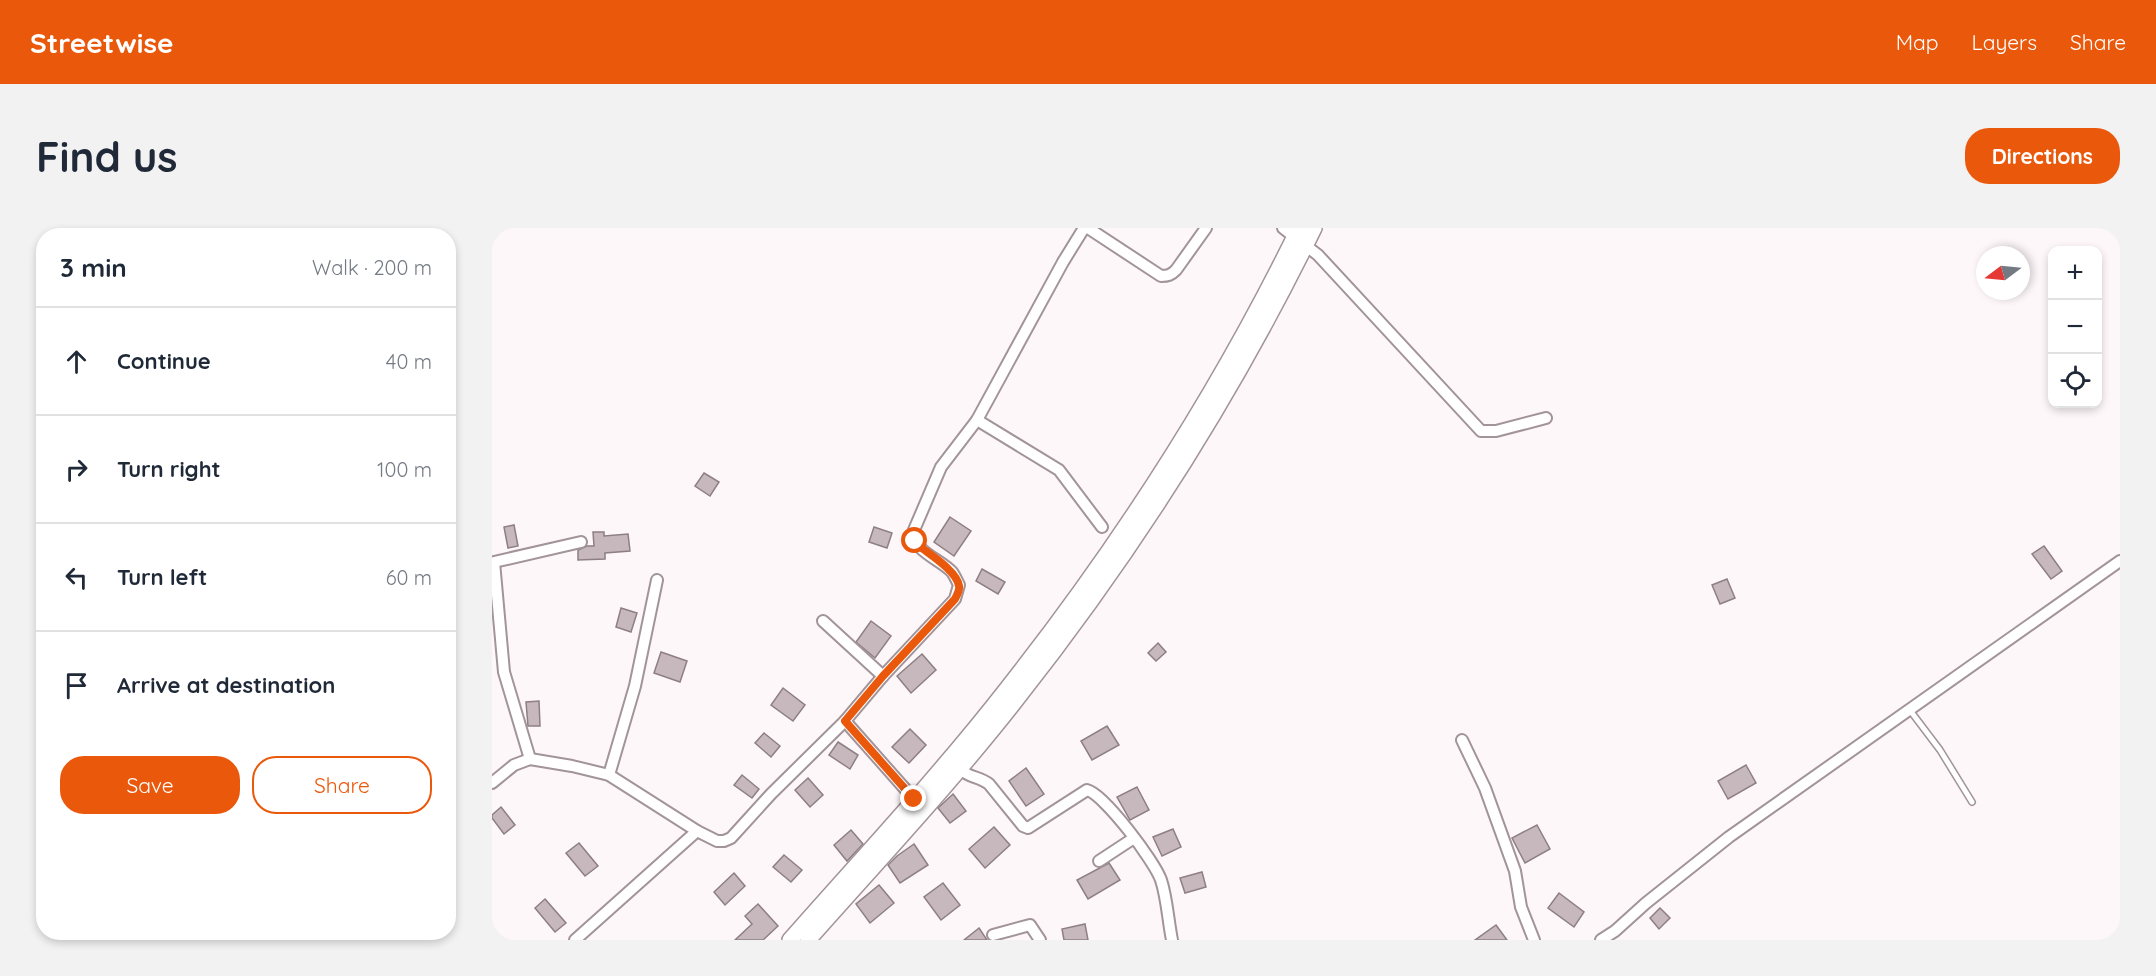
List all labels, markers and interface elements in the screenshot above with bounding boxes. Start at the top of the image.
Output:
text: Streetwise [30,25,173,60]
text: Map [1896,29,1939,55]
text: Layers [1972,29,2037,55]
text: Share [2070,29,2126,55]
button: Directions [1965,128,2120,184]
text: Find us [36,130,178,183]
north arrow [1976,246,2030,300]
map controls [2048,246,2102,408]
button: + [2048,246,2102,300]
text: 3 min [60,251,127,284]
text: Walk · 200 m [312,255,432,280]
button: − [2048,300,2102,354]
icon: ahead [60,345,93,378]
text: Continue [117,347,211,375]
text: 40 m [386,349,432,374]
button: locate [2048,354,2102,408]
icon: right [60,453,93,486]
text: Turn right [117,455,221,483]
text: 100 m [377,457,432,482]
route start [901,527,927,553]
icon: left [60,561,93,594]
text: Turn left [117,563,207,591]
text: 60 m [386,565,432,590]
icon: arrive [60,669,93,702]
text: Arrive at destination [117,671,335,699]
button: Save [60,756,240,814]
button: Share [252,756,432,814]
route end [900,785,926,811]

